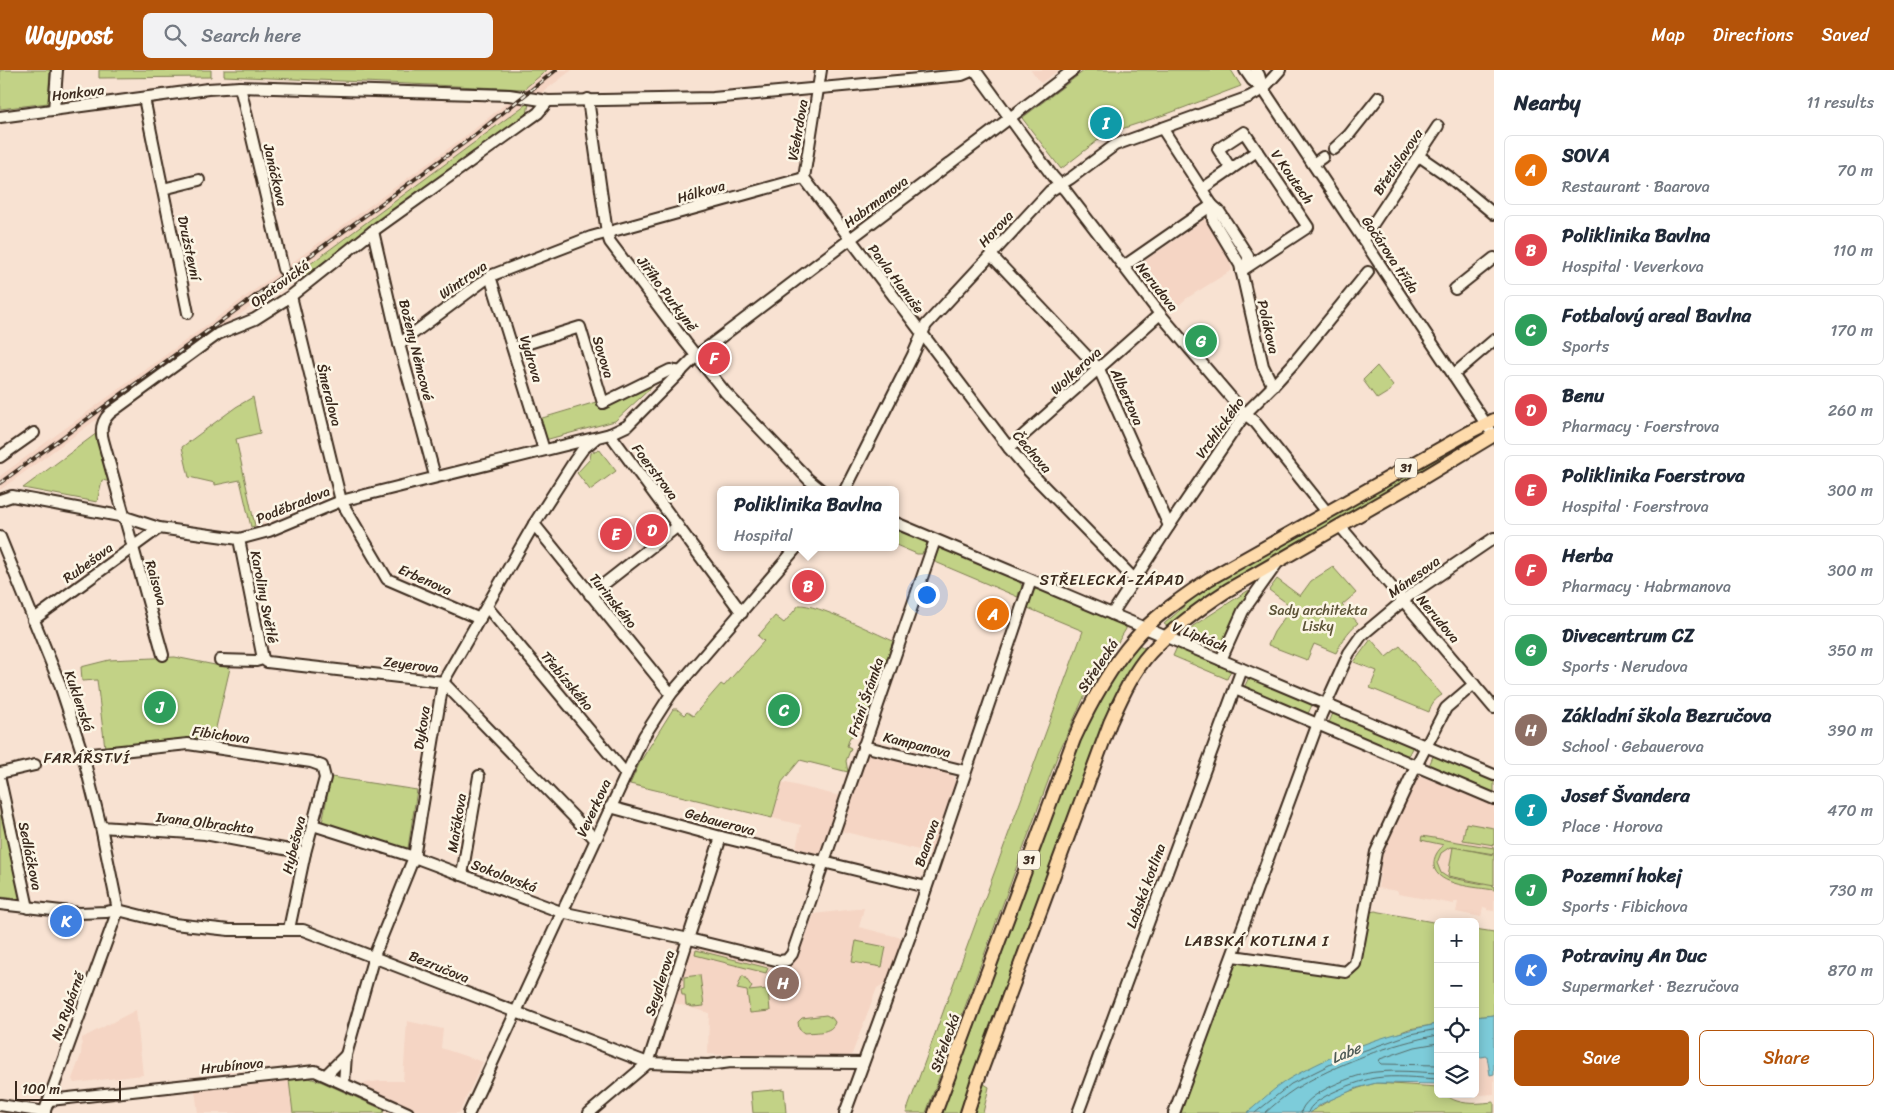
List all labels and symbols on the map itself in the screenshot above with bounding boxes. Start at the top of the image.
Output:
street label: Honkova [50,77,106,109]
street label: Všehrdova [780,97,816,163]
pin: I [1090,104,1122,142]
street label: Břetislavova [1366,123,1430,201]
street label: Janáčkova [255,140,294,209]
street label: V Koutech [1264,144,1320,210]
street label: Habrmanova [838,169,914,235]
street label: Hálkova [674,173,729,211]
street label: Horova [972,205,1020,253]
street label: Gočárova třída [1355,211,1425,299]
street label: Družstevní [170,213,208,285]
street label: Pavla Hanuše [861,239,931,319]
street label: Jiřího Purkyně [630,250,704,338]
street label: Opatovická [245,254,315,314]
street label: Wintrova [433,254,493,306]
street label: Nerudova [1129,256,1185,318]
street label: Boženy Němcové [391,297,441,403]
street label: Polákova [1250,298,1286,356]
pin: G [1185,322,1217,360]
street label: Vydrova [512,332,550,387]
street label: Sovova [585,333,621,381]
pin: F [698,339,730,377]
street label: Wolkerova [1044,341,1108,401]
street label: Šmeralova [309,361,349,429]
street label: Albertova [1103,363,1151,430]
street label: Vrchlického [1189,392,1251,464]
street label: Čechova [1006,425,1058,479]
street label: Foerstrova [625,438,685,506]
road number: 31 [1395,458,1417,478]
street label: Poděbradova [252,479,334,531]
pin: D [636,511,668,549]
pin: E [600,515,632,553]
street label: Rubešova [57,536,119,590]
street label: Karoliny Světlé [243,548,285,646]
street label: Mánesova [1382,549,1446,605]
street label: Raisova [138,557,174,609]
street label: Erbenova [394,557,456,603]
pin: B [792,567,824,605]
district label: STŘELECKÁ-ZÁPAD [1039,567,1185,593]
street label: Turinského [583,568,643,634]
your location [914,582,940,608]
street label: Nerudova [1410,589,1466,649]
pin: A [977,595,1009,633]
park label: Sady architekta Lisky [1269,598,1368,639]
street label: V Lipkách [1168,614,1232,660]
street label: Střelecká [1071,634,1125,698]
street label: Třebízského [534,645,600,717]
street label: Zeyerova [382,649,440,681]
street label: Fráni Šrámka [841,654,891,740]
street label: Kuklenská [57,667,101,735]
pin: J [144,688,176,726]
pin: C [768,691,800,729]
street label: Dykova [406,703,438,752]
street label: Fibichova [191,719,251,751]
street label: Kampanova [881,725,953,765]
district label: FARÁŘSTVÍ [44,745,130,771]
street label: Veverkova [570,775,618,841]
street label: Mařákova [440,792,474,854]
street label: Gebauerova [682,801,758,843]
street label: Ivana Olbrachta [154,804,255,841]
street label: Hybešova [275,813,313,877]
street label: Baarova [907,816,947,870]
street label: Sedláčkova [11,819,49,893]
street label: Labská kotlina [1119,840,1173,932]
road number: 31 [1018,850,1040,870]
street label: Sokolovská [467,852,541,900]
pin: K [50,902,82,940]
district label: LABSKÁ KOTLINA I [1185,928,1329,954]
street label: Bezručova [405,944,473,990]
street label: Seydlerova [638,947,682,1019]
pin: H [767,964,799,1002]
street label: Na Rybárně [44,968,92,1044]
street label: Střelecká [923,1010,967,1076]
water label: Labe [1327,1035,1366,1071]
street label: Hrubínova [199,1050,265,1082]
scale bar [15,1078,121,1101]

